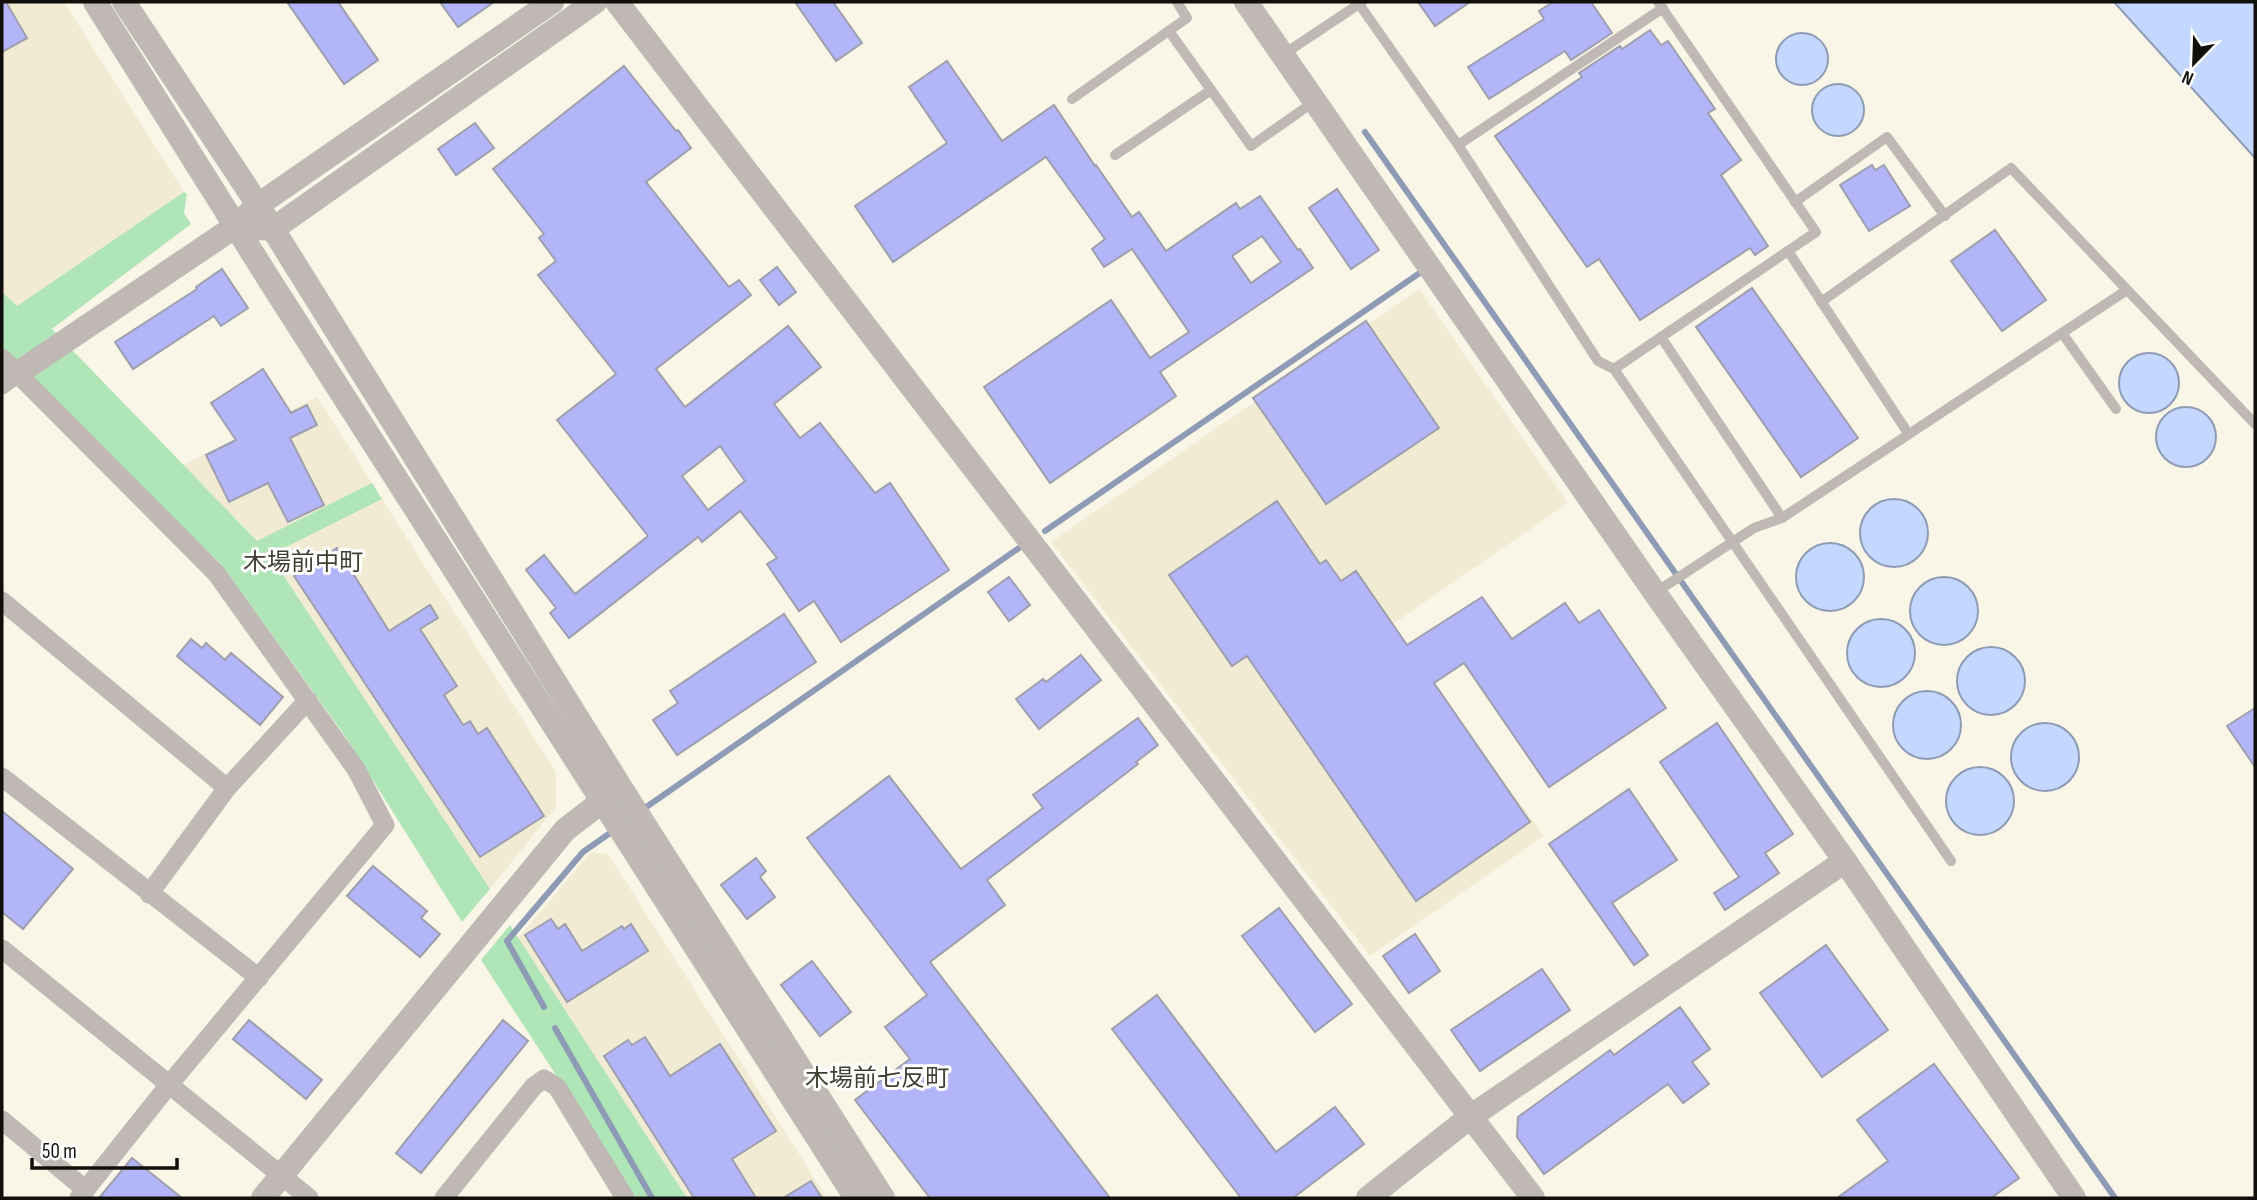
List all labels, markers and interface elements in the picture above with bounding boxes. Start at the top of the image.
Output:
north arrow [2159,28,2229,98]
text: N [2179,65,2197,90]
district label: 木場前中町 [243,548,363,577]
district label: 木場前七反町 [805,1064,949,1093]
scale bar [32,1126,177,1170]
text: 50 m [42,1139,77,1164]

